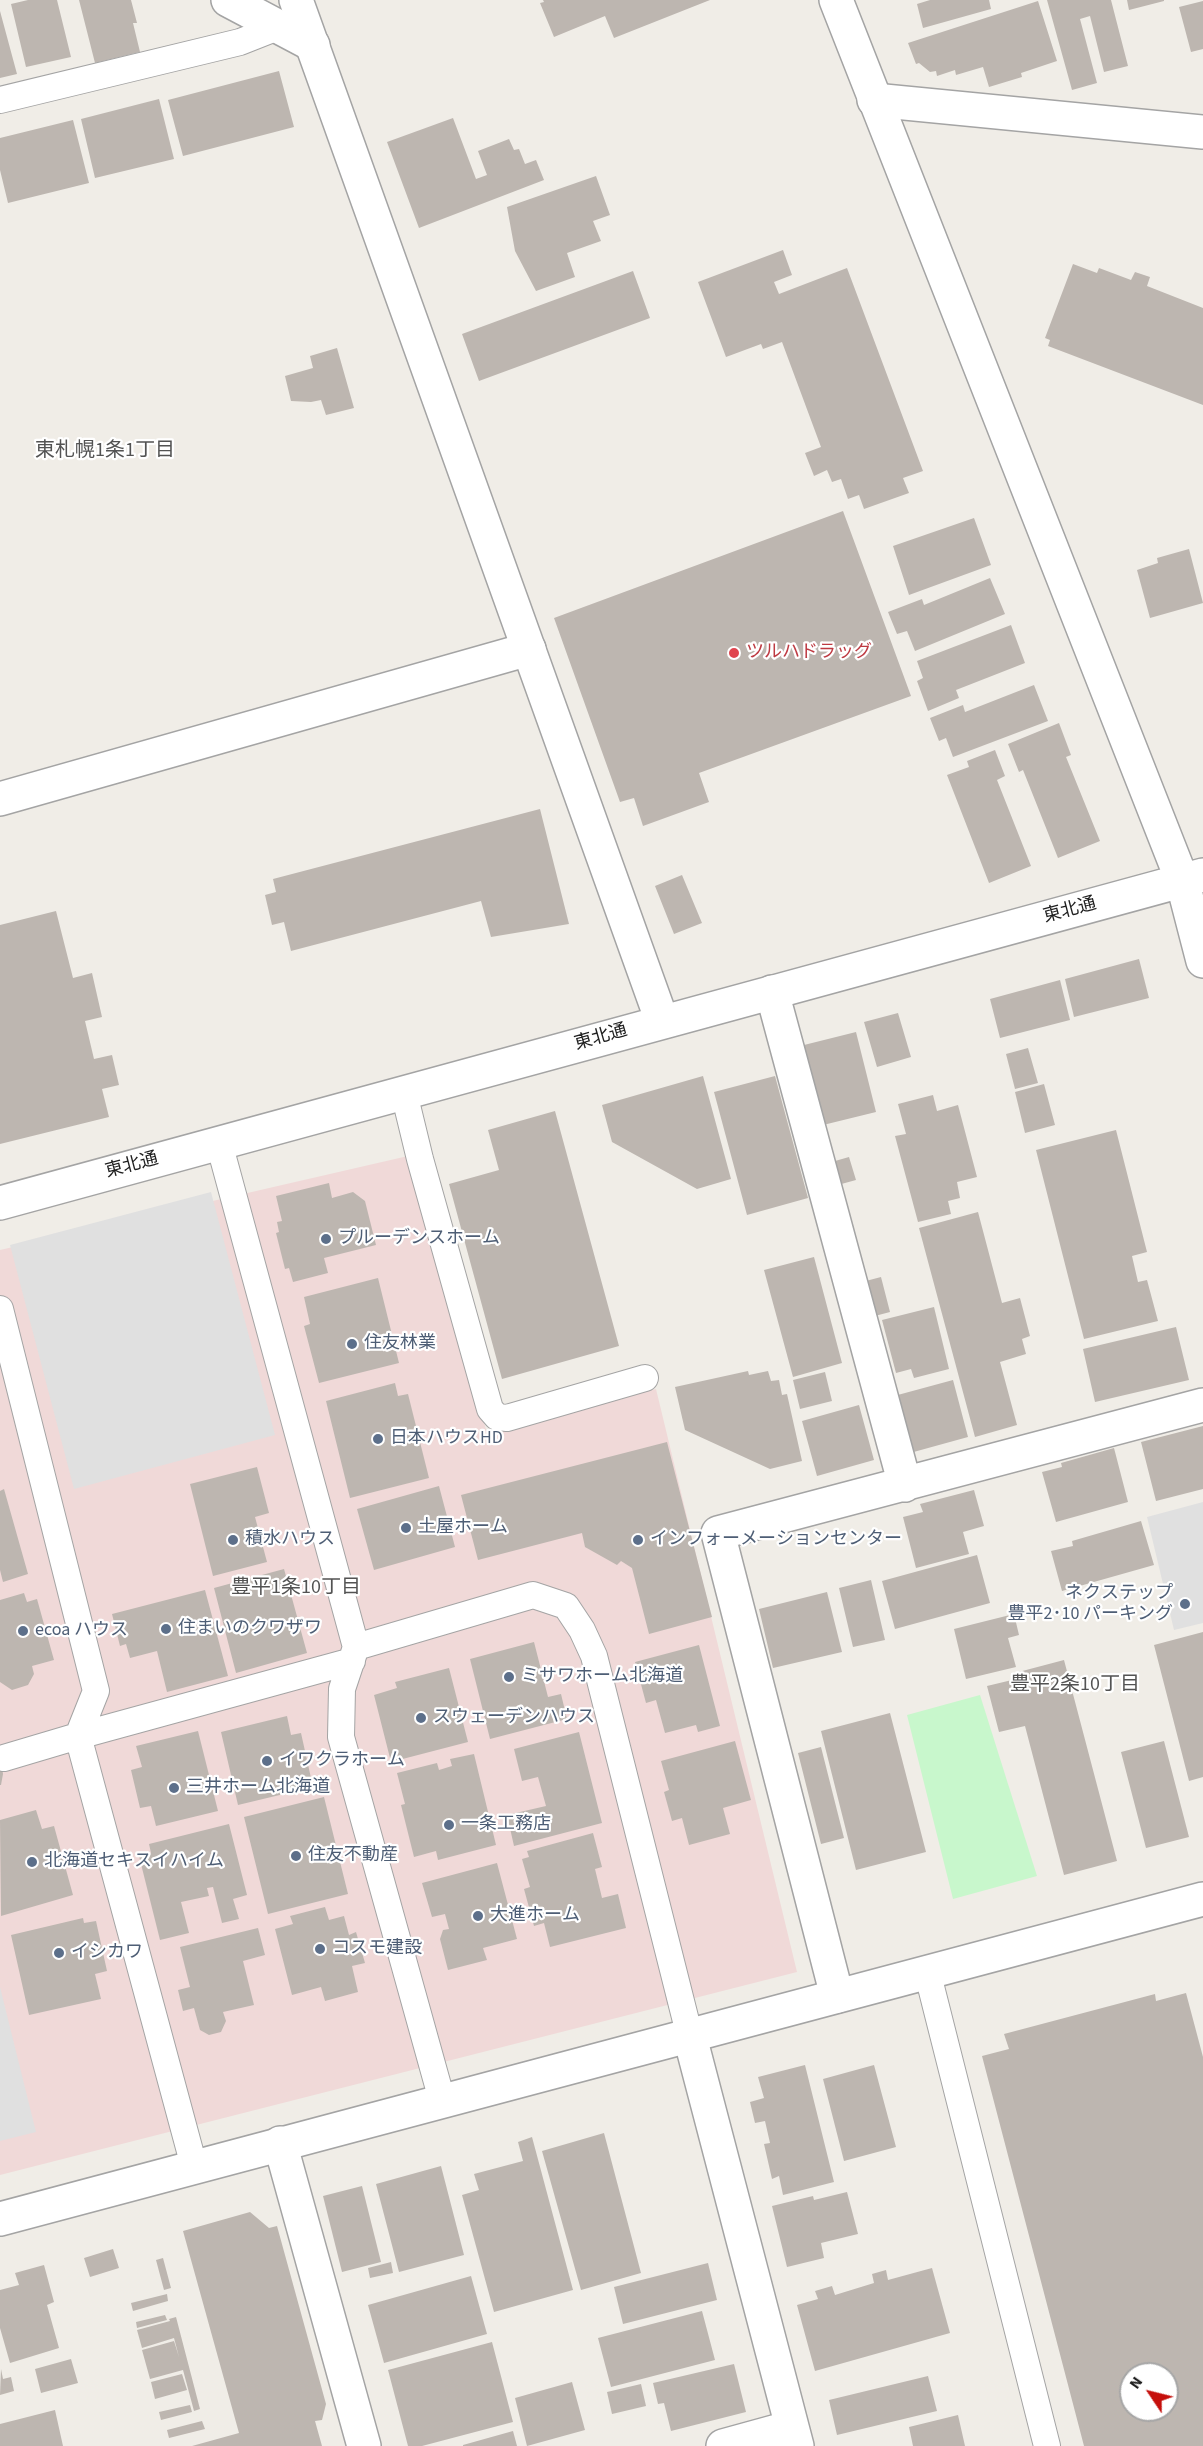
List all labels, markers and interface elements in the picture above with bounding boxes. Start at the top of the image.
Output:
district label: 東札幌1条1丁目 [35,440,175,464]
place label: ツルハドラッグ [746,642,872,664]
marker: ツルハドラッグ [727,646,741,660]
street label: 東北通 [1041,894,1099,928]
street label: 東北通 [572,1020,630,1056]
street label: 東北通 [103,1149,161,1183]
place label: プルーデンスホーム [338,1228,500,1250]
marker: プルーデンスホーム [319,1232,333,1246]
place label: 住友林業 [364,1333,436,1355]
marker: 住友林業 [345,1337,359,1351]
place label: 日本ハウスHD [390,1428,503,1450]
marker: 日本ハウスHD [371,1432,385,1446]
place label: 土屋ホーム [418,1517,508,1539]
marker: 土屋ホーム [399,1521,413,1535]
place label: 積水ハウス [245,1529,335,1551]
place label: インフォーメーションセンター [650,1529,902,1551]
marker: 積水ハウス [226,1533,240,1547]
marker: インフォーメーションセンター [631,1533,645,1547]
district label: 豊平1条10丁目 [231,1577,361,1601]
place label: ネクステップ 豊平2･10 パーキング [1008,1583,1173,1626]
marker: ネクステップ 豊平2･10 パーキング [1178,1597,1192,1611]
place label: 住まいのクワザワ [178,1618,322,1640]
place label: ecoa ハウス [35,1620,128,1642]
marker: 住まいのクワザワ [159,1622,173,1636]
marker: ecoa ハウス [16,1624,30,1638]
place label: ミサワホーム北海道 [521,1666,683,1688]
marker: ミサワホーム北海道 [502,1670,516,1684]
district label: 豊平2条10丁目 [1010,1674,1140,1698]
place label: スウェーデンハウス [433,1707,595,1729]
marker: スウェーデンハウス [414,1711,428,1725]
place label: イワクラホーム [279,1750,405,1772]
marker: イワクラホーム [260,1754,274,1768]
place label: 三井ホーム北海道 [186,1777,330,1799]
marker: 三井ホーム北海道 [167,1781,181,1795]
place label: 一条工務店 [461,1814,551,1836]
marker: 一条工務店 [442,1818,456,1832]
place label: 住友不動産 [308,1845,398,1867]
marker: 住友不動産 [289,1849,303,1863]
place label: 北海道セキスイハイム [44,1851,224,1873]
marker: 北海道セキスイハイム [25,1855,39,1869]
place label: 大進ホーム [490,1905,580,1927]
marker: 大進ホーム [471,1909,485,1923]
place label: コスモ建設 [332,1938,422,1960]
place label: イシカワ [71,1942,143,1964]
marker: コスモ建設 [313,1942,327,1956]
marker: イシカワ [52,1946,66,1960]
north arrow [1119,2362,1179,2422]
text: N [1124,2372,1148,2393]

